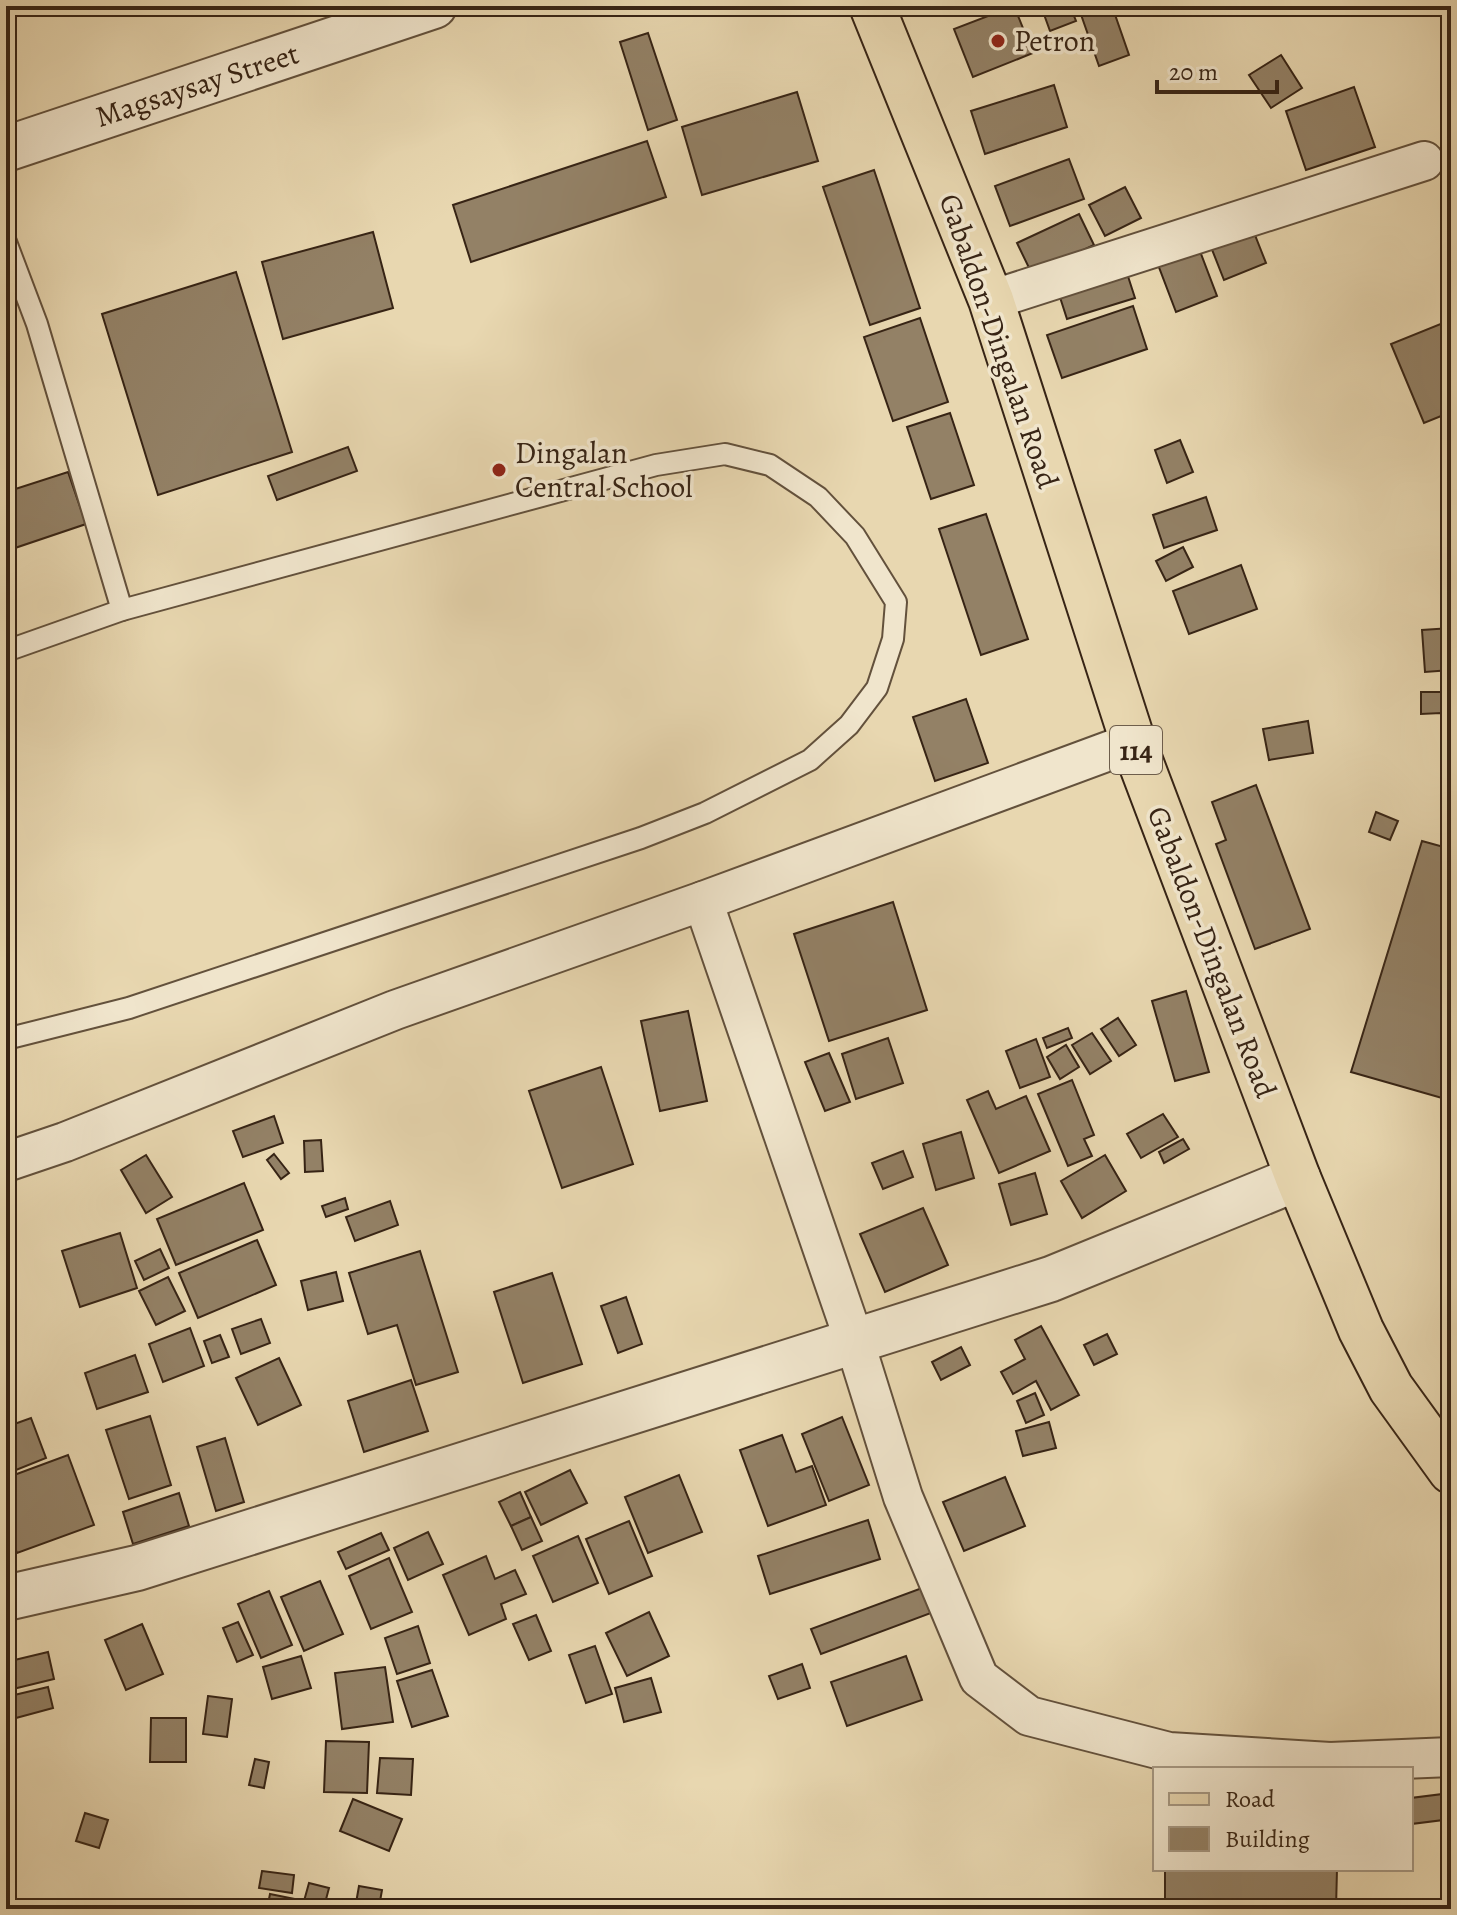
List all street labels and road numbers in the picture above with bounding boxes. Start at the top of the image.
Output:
street label: Magsaysay Street [90,33,304,137]
street label: Gabaldon-Dingalan Road [930,188,1068,494]
road number: 114 [1110,726,1162,774]
street label: Gabaldon-Dingalan Road [1138,801,1286,1104]

